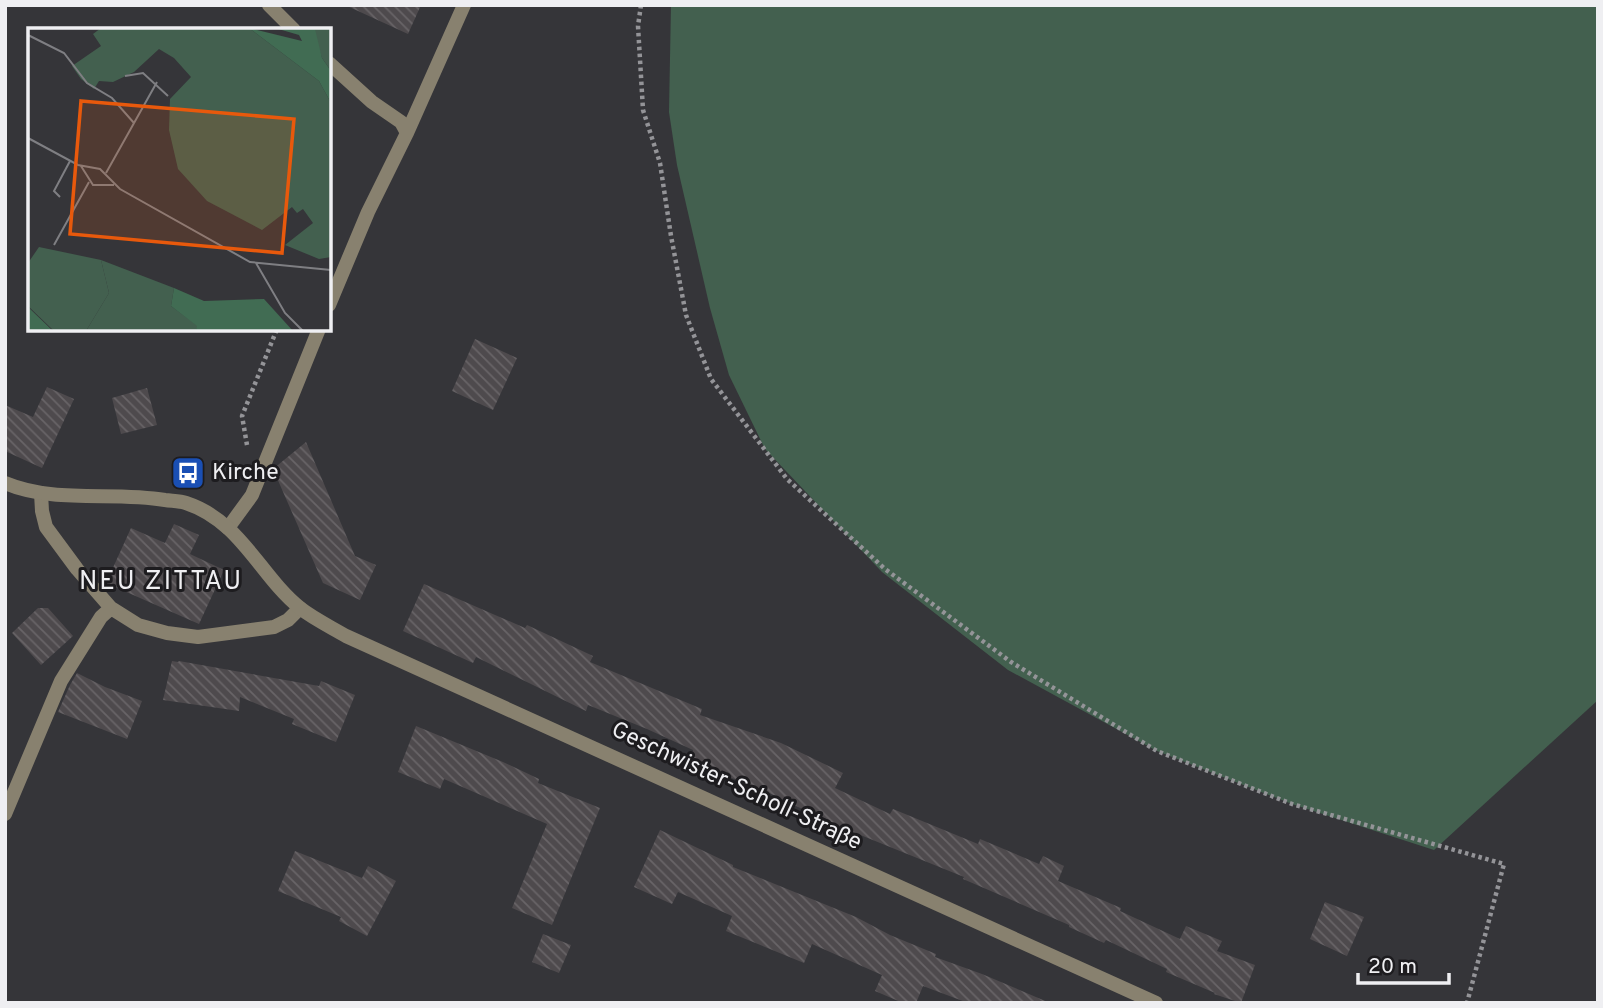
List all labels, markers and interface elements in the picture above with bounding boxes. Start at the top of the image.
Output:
inset map [28,28,331,331]
bus stop icon: Kirche [169,454,207,492]
place label: Kirche [212,459,279,488]
district label: NEU ZITTAU [79,566,243,599]
street label: Geschwister-Scholl-Straße [606,716,866,858]
scale bar [1358,942,1449,986]
text: 20 m [1368,954,1417,981]

